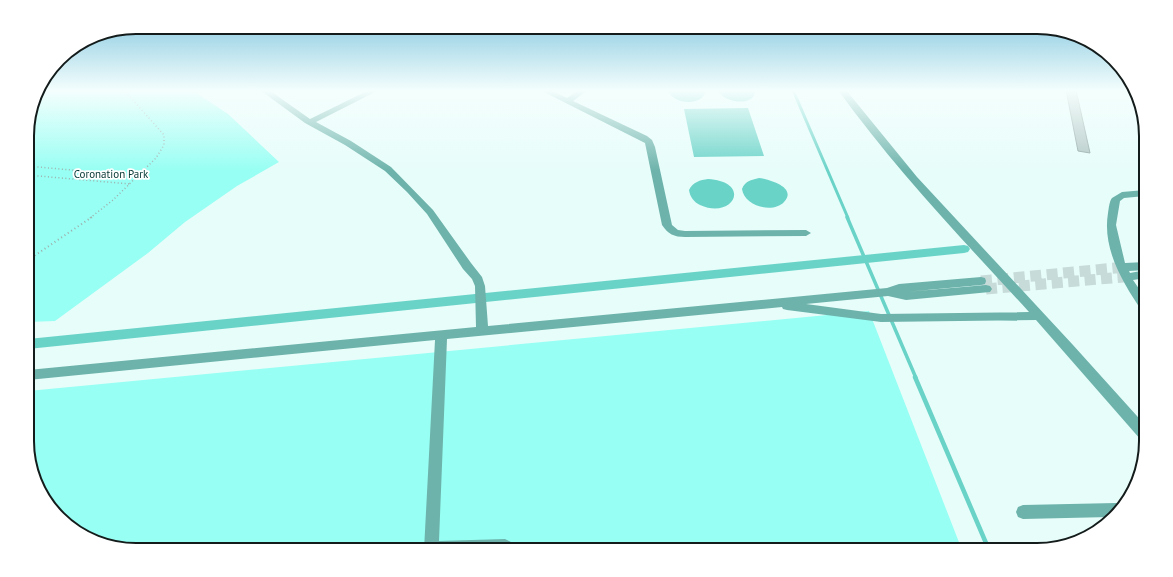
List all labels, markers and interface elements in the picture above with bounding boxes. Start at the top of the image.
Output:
park label: Coronation Park [74,167,149,181]

